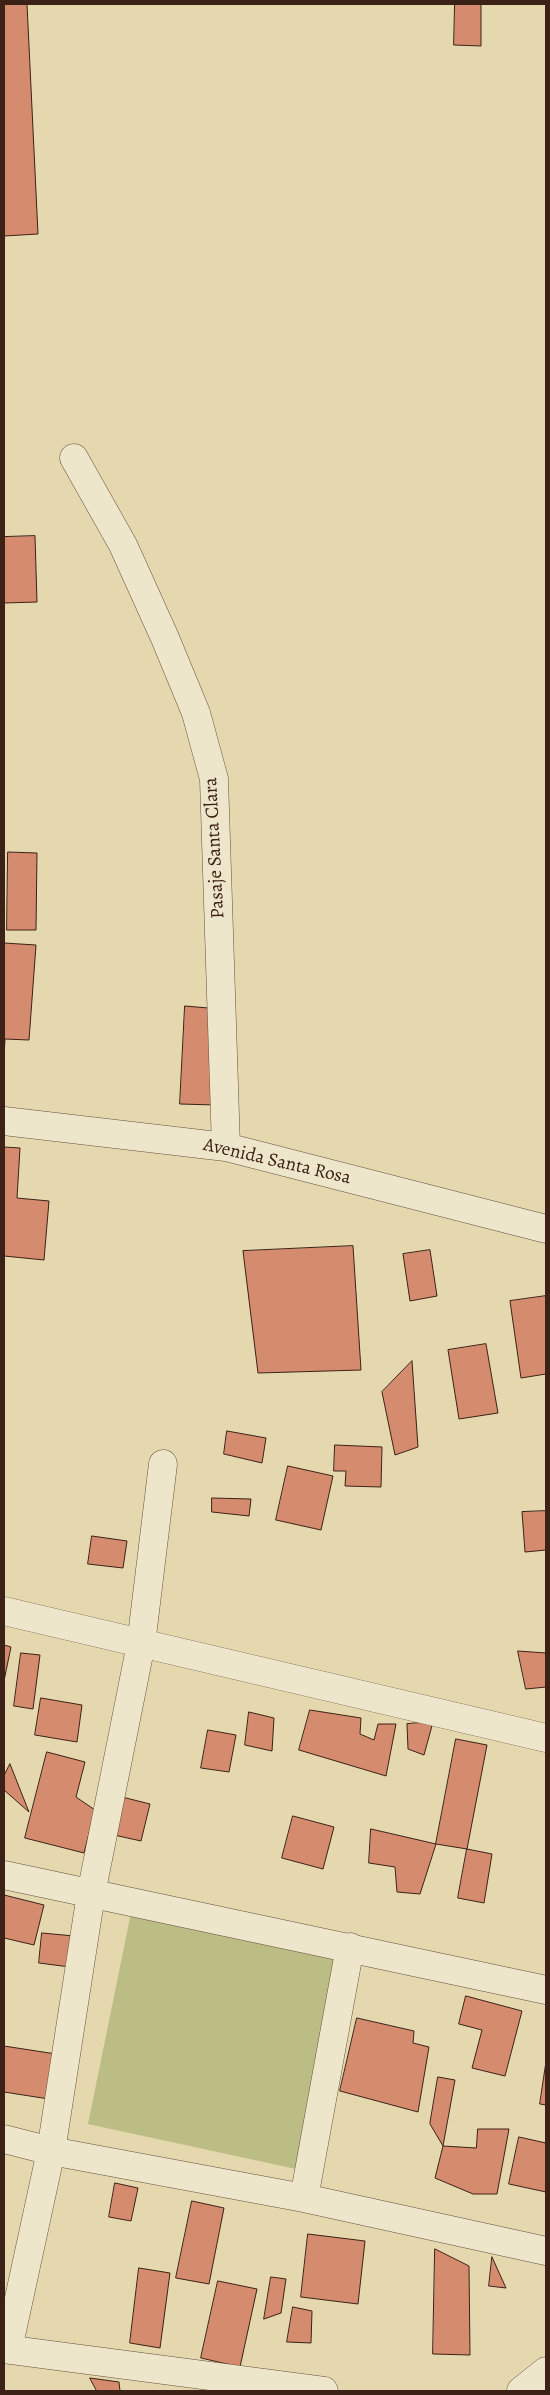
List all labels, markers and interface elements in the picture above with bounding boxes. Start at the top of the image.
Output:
street label: Pasaje Santa Clara [200,777,230,919]
street label: Avenida Santa Rosa [201,1134,353,1190]

